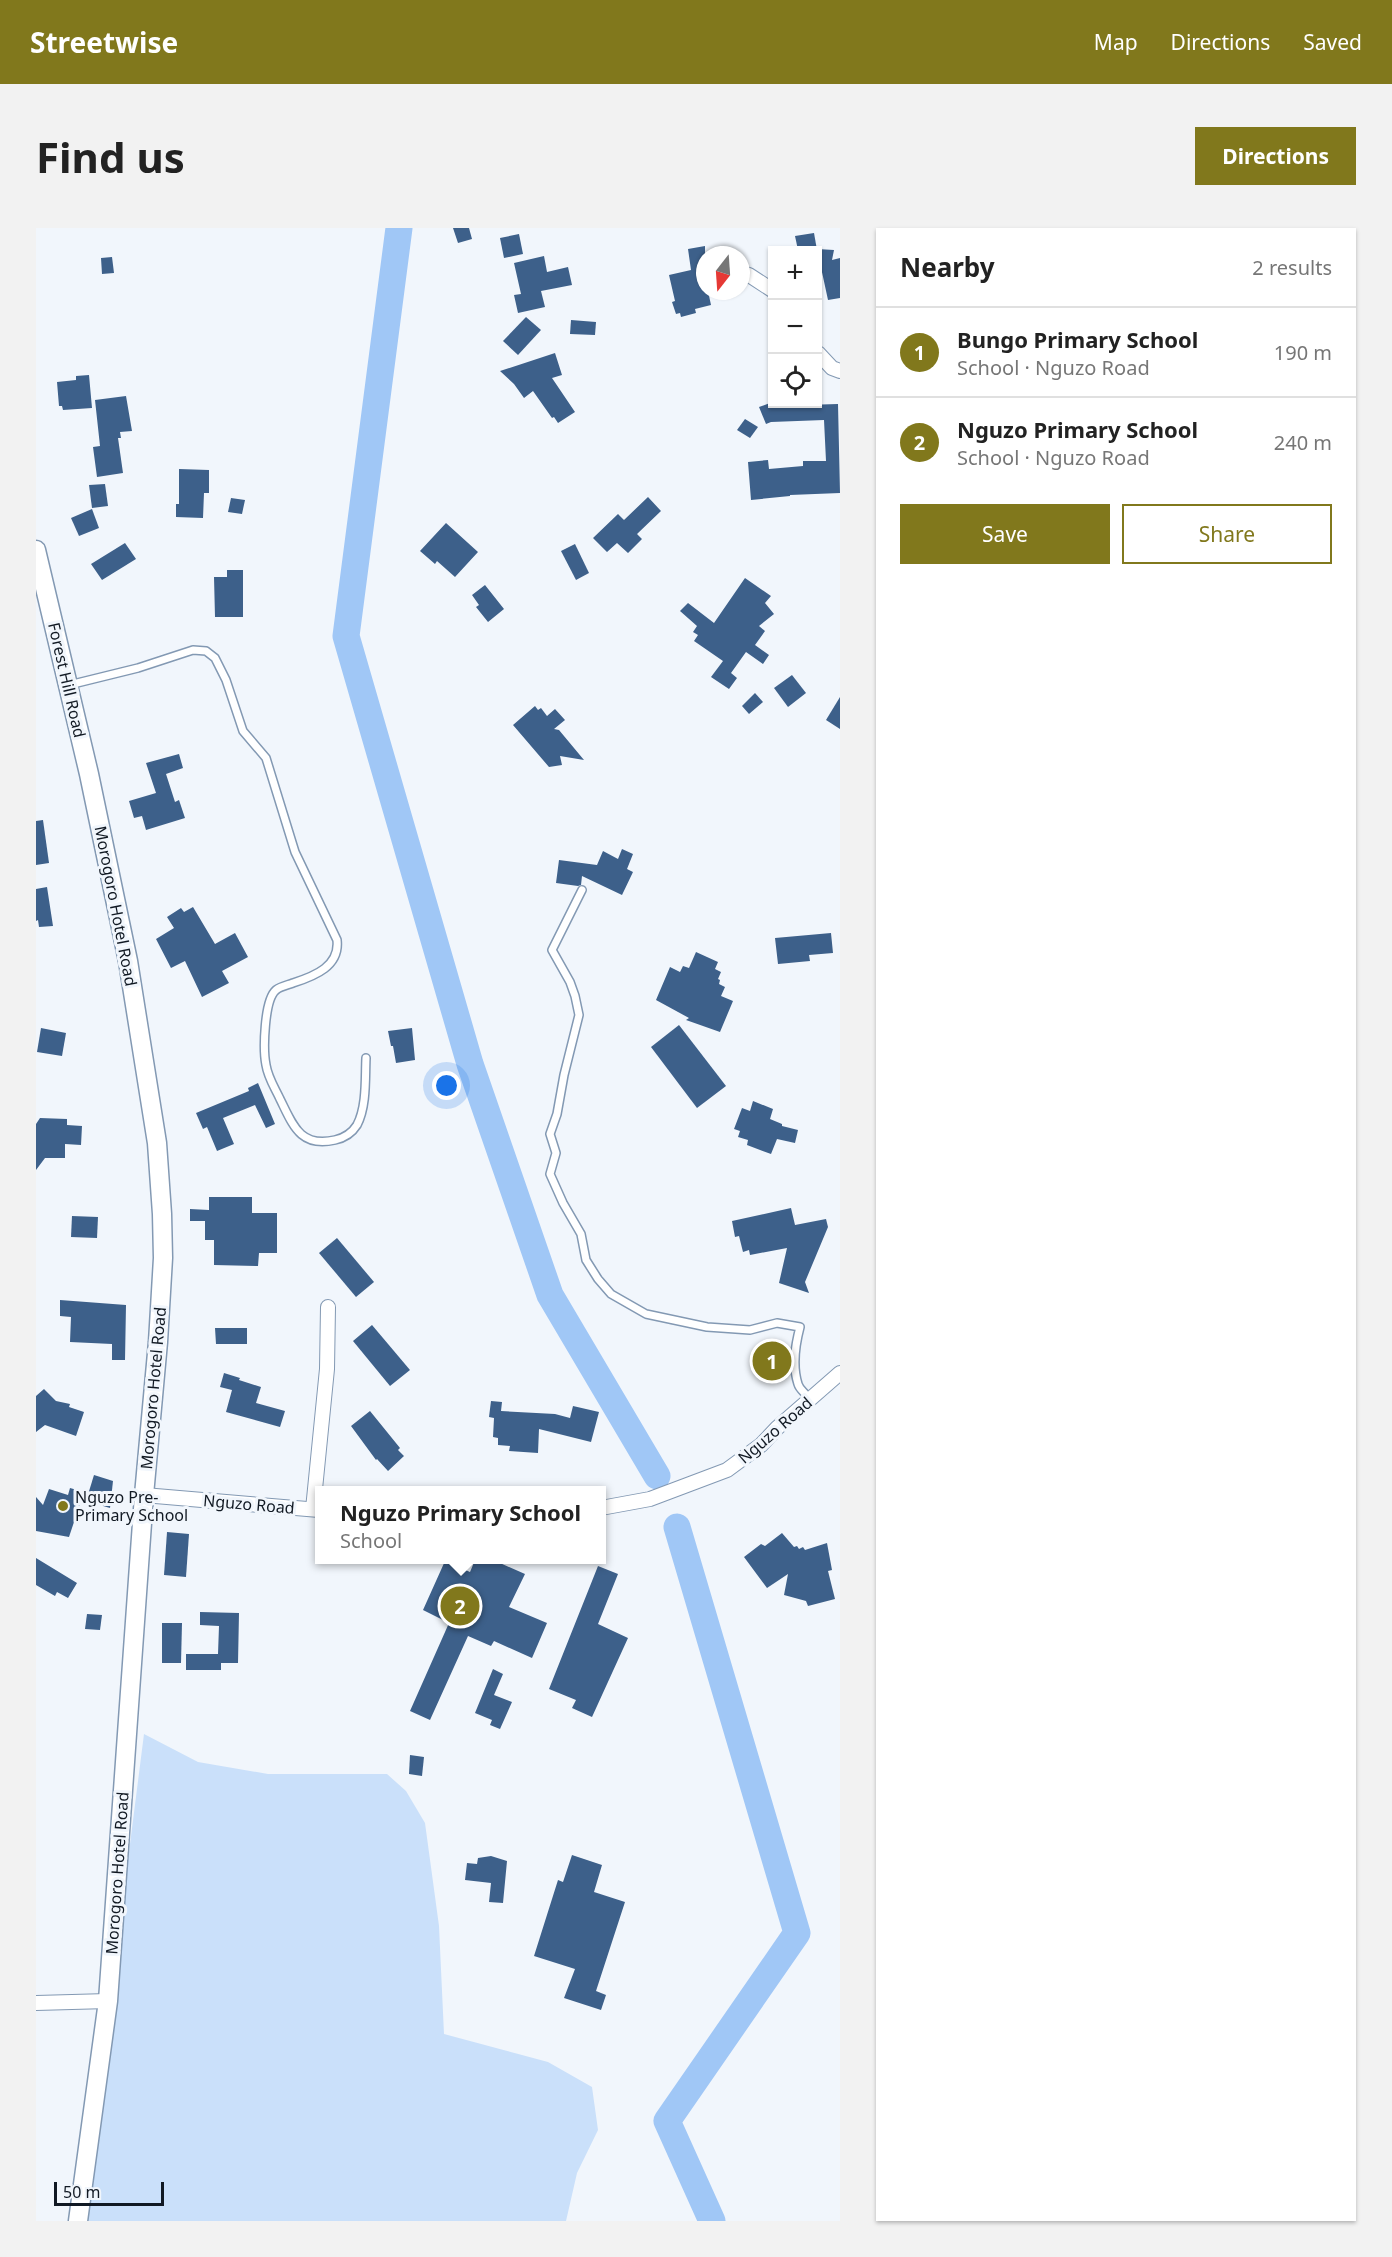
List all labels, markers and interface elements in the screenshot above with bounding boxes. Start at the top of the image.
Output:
text: Streetwise [30,23,178,61]
text: Map [1094,28,1138,56]
text: Directions [1171,28,1270,56]
text: Saved [1303,28,1362,56]
button: Directions [1195,127,1356,185]
text: Find us [36,128,185,185]
north arrow [696,246,750,300]
map controls [768,246,822,408]
button: + [768,246,822,300]
text: Nearby [900,249,995,285]
text: 2 results [1252,254,1332,281]
button: − [768,300,822,354]
text: Bungo Primary School [957,324,1198,354]
text: 1 [914,339,925,366]
text: 190 m [1274,339,1332,366]
button: locate [768,354,822,408]
text: School · Nguzo Road [957,354,1150,381]
text: Nguzo Primary School [957,414,1198,444]
text: 2 [914,429,925,456]
text: 240 m [1274,429,1332,456]
text: School · Nguzo Road [957,444,1150,471]
button: Save [900,504,1110,564]
button: Share [1122,504,1332,564]
street label: Forest Hill Road [43,620,91,740]
street label: Morogoro Hotel Road [90,824,142,988]
your location [432,1071,461,1100]
street label: Morogoro Hotel Road [135,1306,171,1470]
pin: 1 [752,1338,792,1384]
street label: Nguzo Road [733,1392,817,1468]
place label: Nguzo Pre- Primary School [75,1486,188,1526]
popup [315,1486,606,1564]
street label: Nguzo Road [202,1489,296,1519]
text: Nguzo Primary School [340,1497,581,1527]
marker: Nguzo Pre- Primary School [56,1499,70,1513]
text: School [340,1527,402,1554]
pin: 2 [440,1584,480,1628]
street label: Morogoro Hotel Road [100,1791,134,1955]
scale bar [54,2179,164,2206]
text: 50 m [63,2181,100,2203]

